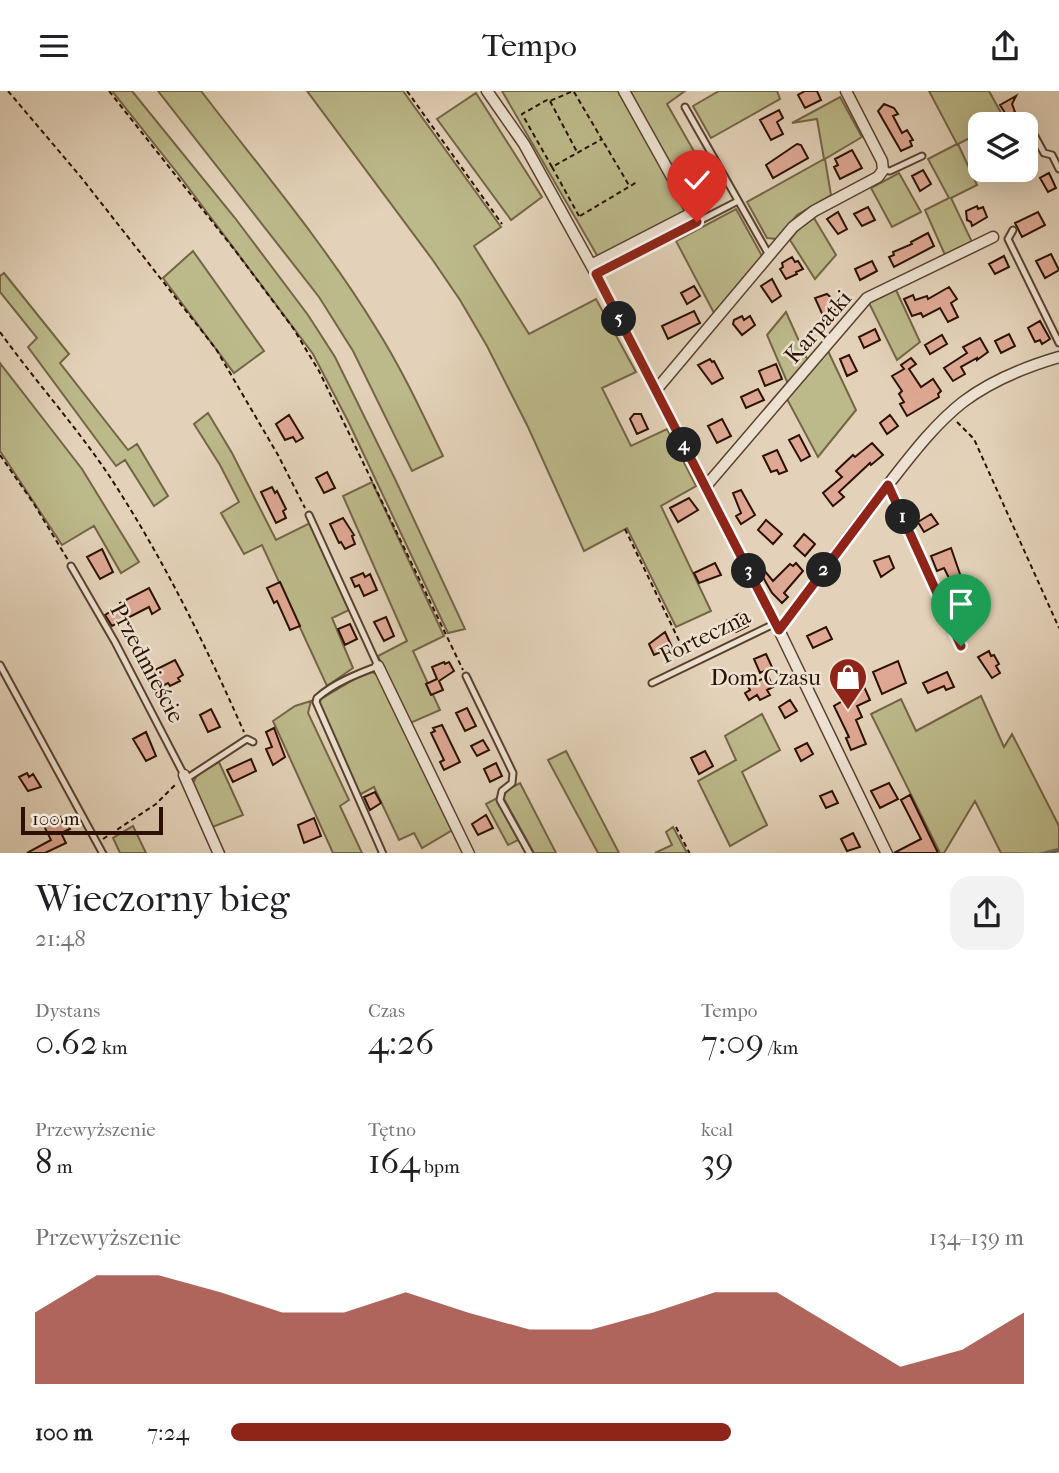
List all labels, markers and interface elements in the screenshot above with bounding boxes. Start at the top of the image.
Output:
icon: menu [35,27,73,65]
text: Tempo [482,27,577,64]
icon: share [986,27,1024,65]
map controls [968,112,1038,182]
button: layers [968,112,1038,182]
pin [667,150,727,222]
icon: check [678,161,716,199]
street label: Karpatki [779,285,857,369]
pin: 5 [602,301,636,337]
text: 5 [614,307,623,329]
pin: 4 [666,427,702,463]
text: 4 [678,433,689,455]
pin: 1 [886,499,920,535]
text: 1 [899,505,906,527]
pin: 3 [732,553,766,589]
pin: 2 [806,553,842,587]
text: 2 [819,558,828,580]
text: 3 [745,559,752,581]
pin [931,574,991,646]
icon: arrive [942,585,980,623]
street label: Przedmieście [104,599,190,727]
street label: Forteczna [655,602,755,670]
shop icon: Dom Czasu [827,656,869,711]
place label: Dom Czasu [710,664,821,691]
scale bar [21,804,163,836]
text: 100 m [32,808,80,830]
text: Wieczorny bieg [35,876,290,921]
button: share [950,876,1024,950]
text: 21:48 [35,925,86,952]
text: Dystans [35,1000,100,1022]
text: Czas [368,1000,405,1022]
text: Tempo [701,1000,757,1022]
text: 0.62 [35,1022,98,1063]
text: 4:26 [368,1022,434,1063]
text: 7:09 [701,1022,764,1063]
text: km [98,1037,128,1059]
text: /km [764,1037,798,1059]
text: Przewyższenie [35,1119,156,1141]
text: Tętno [368,1119,416,1141]
text: kcal [701,1119,733,1141]
text: 8 [35,1141,53,1182]
text: 164 [368,1141,420,1182]
text: 39 [701,1141,734,1182]
text: m [53,1156,72,1178]
text: bpm [420,1156,460,1178]
text: Przewyższenie [35,1224,181,1251]
text: 134–139 m [929,1224,1024,1251]
text: 100 m [35,1419,93,1446]
text: 7:24 [147,1419,189,1446]

